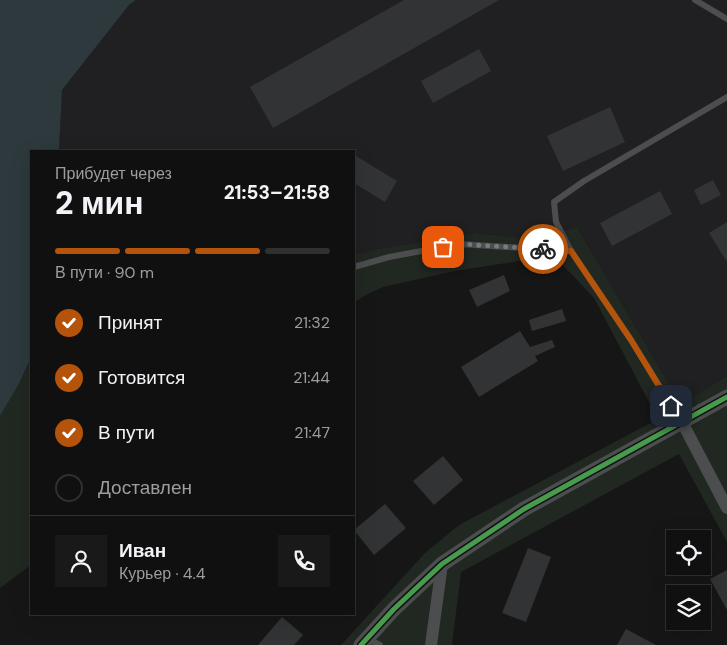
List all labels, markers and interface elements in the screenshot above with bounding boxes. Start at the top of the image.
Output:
text: Прибудет через [55,163,172,184]
text: 21:53–21:58 [224,180,330,205]
text: 2 мин [55,182,144,224]
courier [518,224,568,274]
pin [422,226,464,268]
icon: bag [429,233,457,261]
icon: bike [529,235,557,263]
text: В пути · 90 m [55,262,154,283]
icon: check [55,309,83,337]
text: Принят [98,310,162,335]
text: 21:32 [294,312,330,333]
icon: check [55,364,83,392]
text: Готовится [98,365,185,390]
text: 21:44 [293,367,330,388]
pin [650,385,692,427]
icon: home [657,392,685,420]
icon: check [55,419,83,447]
text: В пути [98,420,155,445]
text: 21:47 [294,422,330,443]
text: Доставлен [98,475,192,500]
map controls [666,530,711,630]
button: locate [666,530,711,575]
button: person [55,535,107,587]
button: phone [278,535,330,587]
text: Иван [119,538,166,563]
text: Курьер · 4.4 [119,563,205,584]
button: layers [666,585,711,630]

